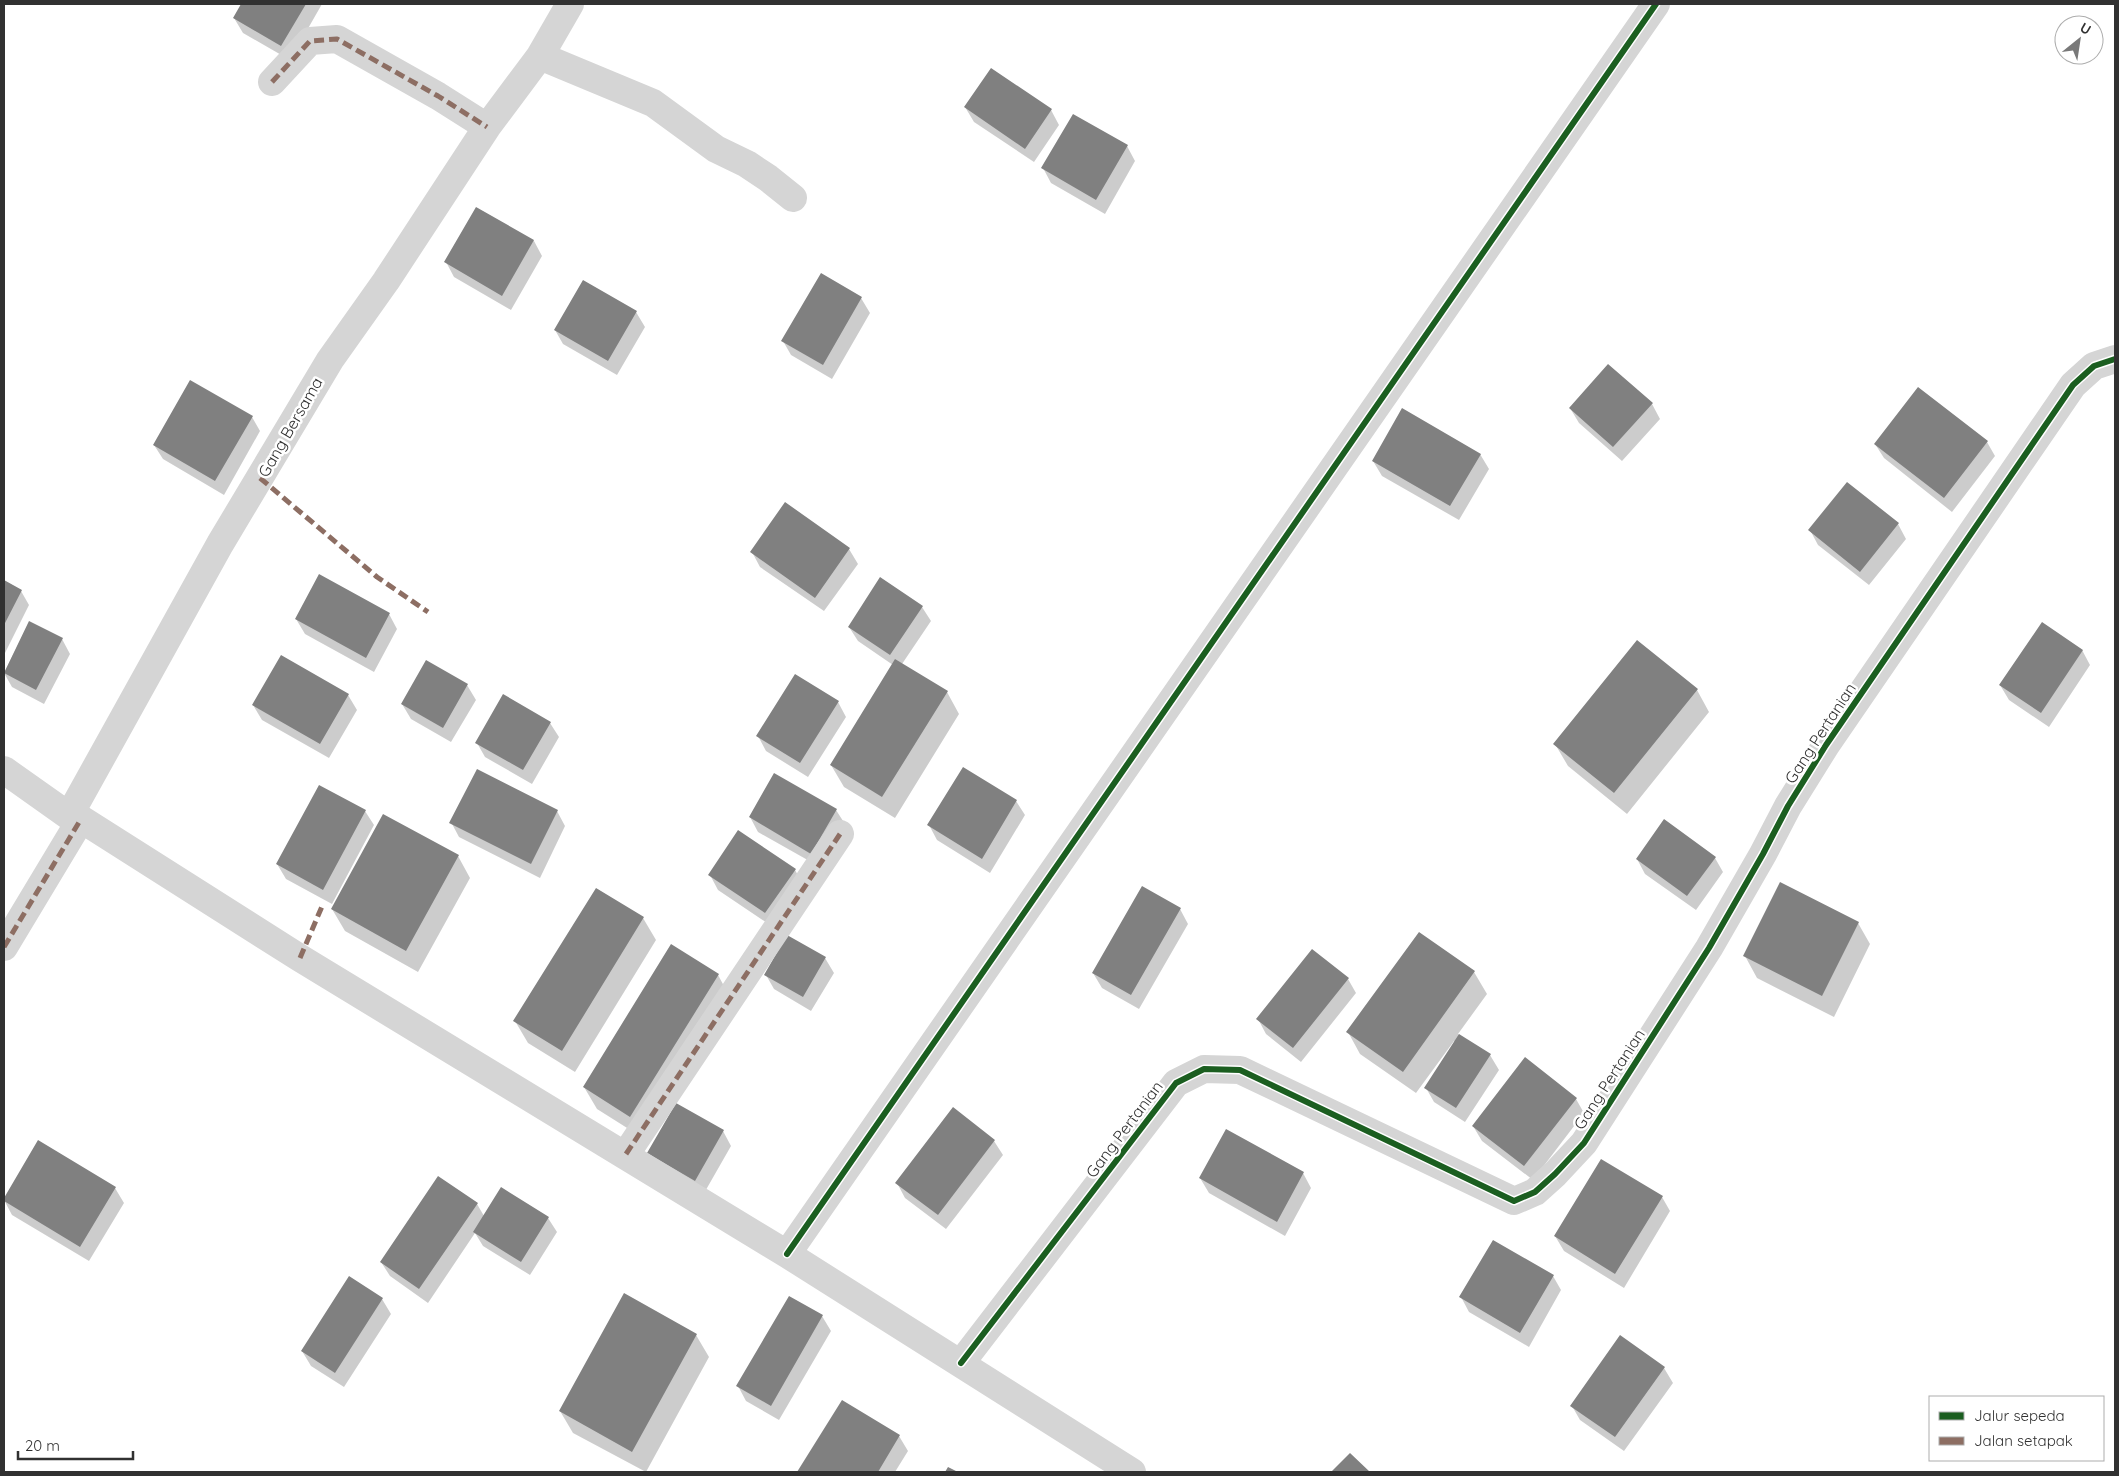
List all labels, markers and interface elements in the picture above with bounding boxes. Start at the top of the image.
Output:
north arrow [2054,15,2104,65]
text: U [2077,18,2094,39]
street label: Gang Bersama [253,374,327,480]
street label: Gang Pertanian [1780,679,1860,787]
street label: Gang Pertanian [1569,1025,1649,1133]
street label: Gang Pertanian [1081,1077,1167,1181]
legend [1929,1396,2104,1461]
text: Jalur sepeda [1974,1406,2065,1425]
scale bar [18,1428,132,1460]
text: Jalan setapak [1974,1431,2073,1450]
text: 20 m [25,1436,60,1455]

